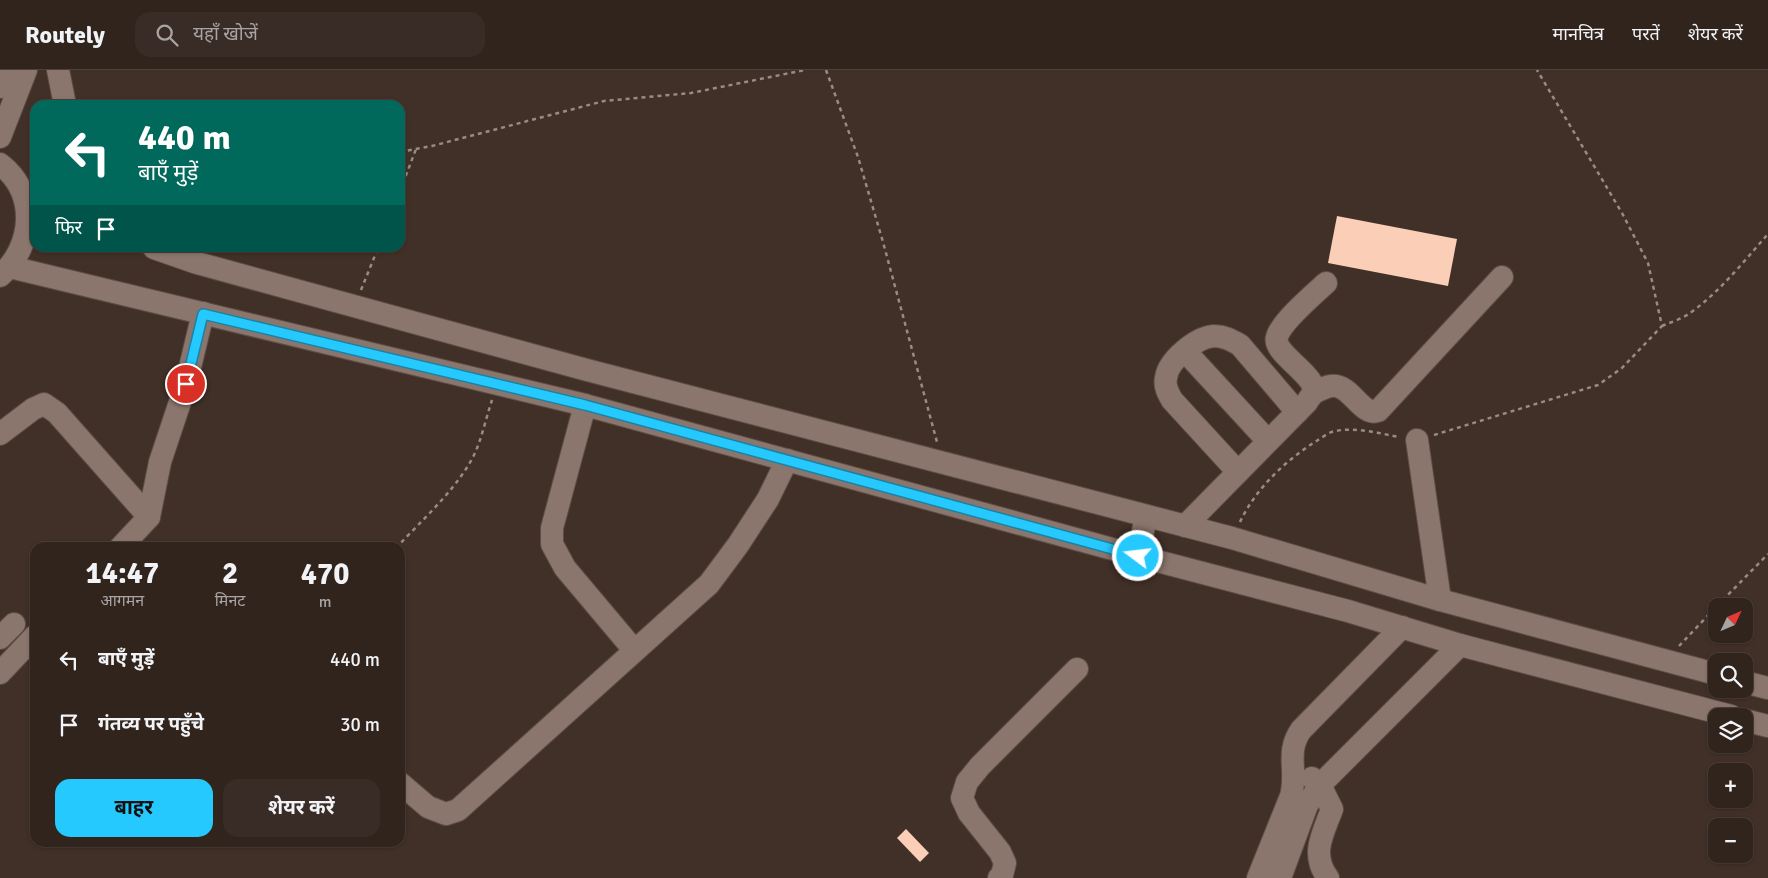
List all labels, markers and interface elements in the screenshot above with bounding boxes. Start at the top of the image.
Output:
search box [135,12,485,57]
text: Routely [25,20,105,50]
icon: search [153,21,181,49]
text: यहाँ खोजें [193,22,258,46]
text: मानचित्र [1552,23,1604,45]
text: परतें [1632,23,1660,45]
text: शेयर करें [1688,23,1743,45]
text: 440 m [138,116,231,159]
icon: left [55,120,120,185]
text: बाएँ मुड़ें [138,159,198,186]
icon: arrive [92,215,120,243]
text: फिर [55,216,82,240]
pin [165,363,207,405]
icon: arrive [172,370,200,398]
position arrow [1111,529,1163,581]
text: 14:47 [86,555,159,592]
text: 2 [222,555,238,592]
text: 470 [301,556,349,593]
text: आगमन [100,591,144,611]
text: मिनट [215,591,245,611]
text: m [319,592,332,612]
north arrow [1708,598,1752,642]
map controls [1708,598,1753,863]
icon: left [55,646,83,674]
text: बाएँ मुड़ें [98,647,154,671]
text: 440 m [330,648,380,672]
button: search [1708,653,1753,698]
button: layers [1708,708,1753,753]
icon: arrive [55,711,83,739]
text: गंतव्य पर पहुँचे [98,712,204,736]
text: 30 m [340,713,380,737]
button: + [1708,763,1753,808]
button: बाहर [55,779,213,837]
button: शेयर करें [223,779,380,837]
button: − [1708,818,1753,863]

